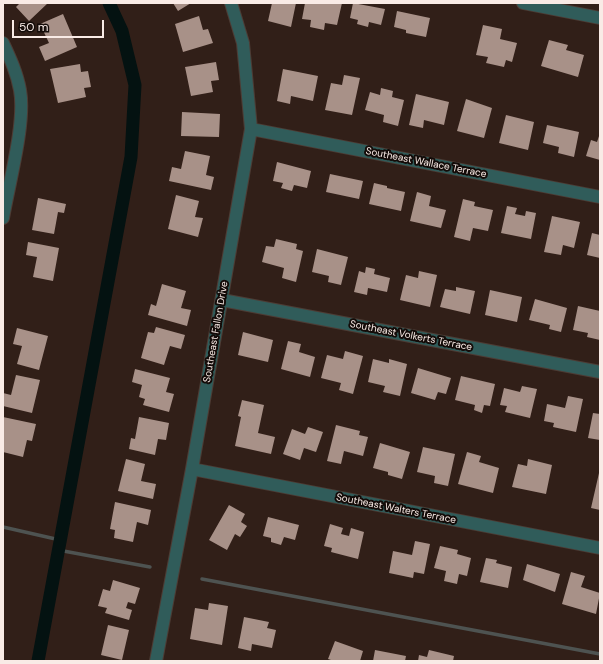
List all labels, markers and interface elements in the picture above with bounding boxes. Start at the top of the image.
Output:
scale bar [14,12,106,38]
text: 50 m [19,19,48,35]
street label: Southeast Wallace Terrace [365,145,487,181]
street label: Southeast Fallon Drive [201,280,231,384]
street label: Southeast Volkerts Terrace [349,318,473,354]
street label: Southeast Walters Terrace [335,491,457,527]

